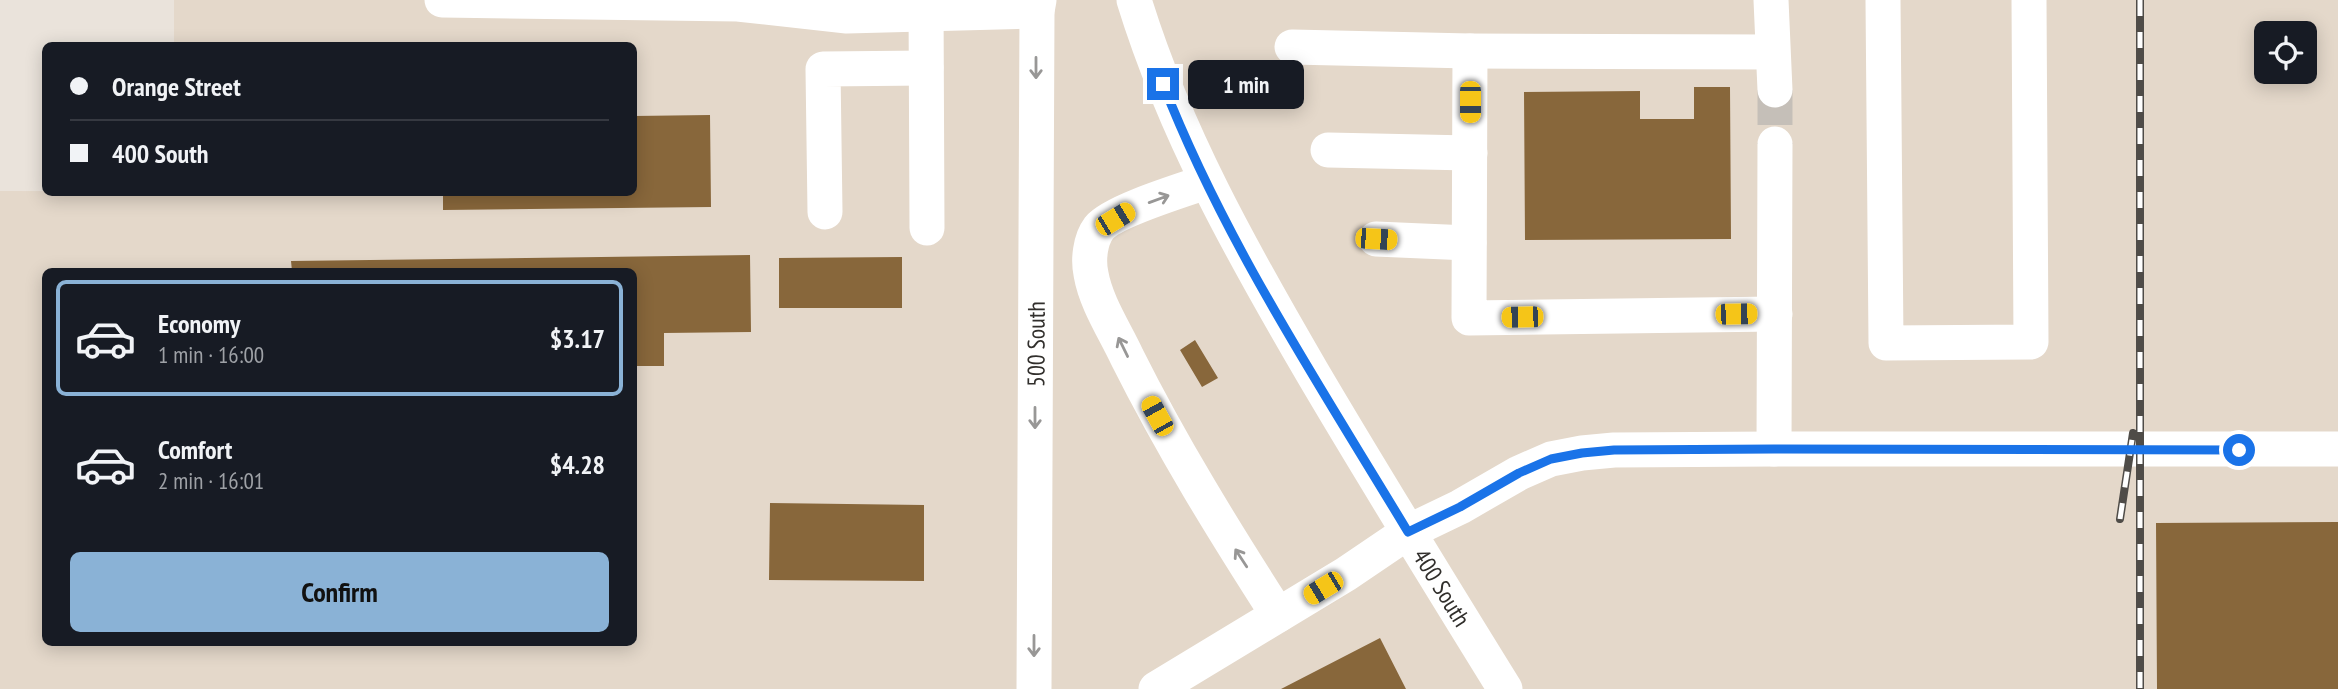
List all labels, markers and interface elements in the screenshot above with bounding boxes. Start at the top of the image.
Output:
map controls [2254,21,2317,84]
button: locate [2254,21,2317,84]
one-way arrow [1029,56,1043,79]
callout: 1 min [1188,60,1303,108]
route end [1147,68,1179,100]
text: Orange Street [112,70,241,103]
text: 1 min [1223,70,1269,99]
car [1460,81,1481,123]
text: 400 South [112,137,208,170]
one-way arrow [1148,192,1170,204]
car [1092,199,1139,239]
car [1355,227,1398,251]
street label: 500 South [1020,301,1051,387]
car [1715,303,1758,325]
car [1501,306,1544,328]
icon: car [74,307,137,370]
text: Economy [158,307,240,340]
text: $3.17 [550,322,605,355]
one-way arrow [1115,337,1129,358]
text: 1 min · 16:00 [158,340,264,369]
car [1138,393,1177,439]
one-way arrow [1028,406,1042,429]
icon: car [74,433,137,496]
text: Comfort [158,433,232,466]
route start [2223,434,2255,466]
text: $4.28 [550,448,605,481]
text: 2 min · 16:01 [158,466,264,495]
street label: 400 South [1407,543,1478,632]
one-way arrow [1234,548,1248,568]
button: Confirm [70,552,609,632]
car [1300,568,1347,608]
one-way arrow [1027,634,1041,657]

